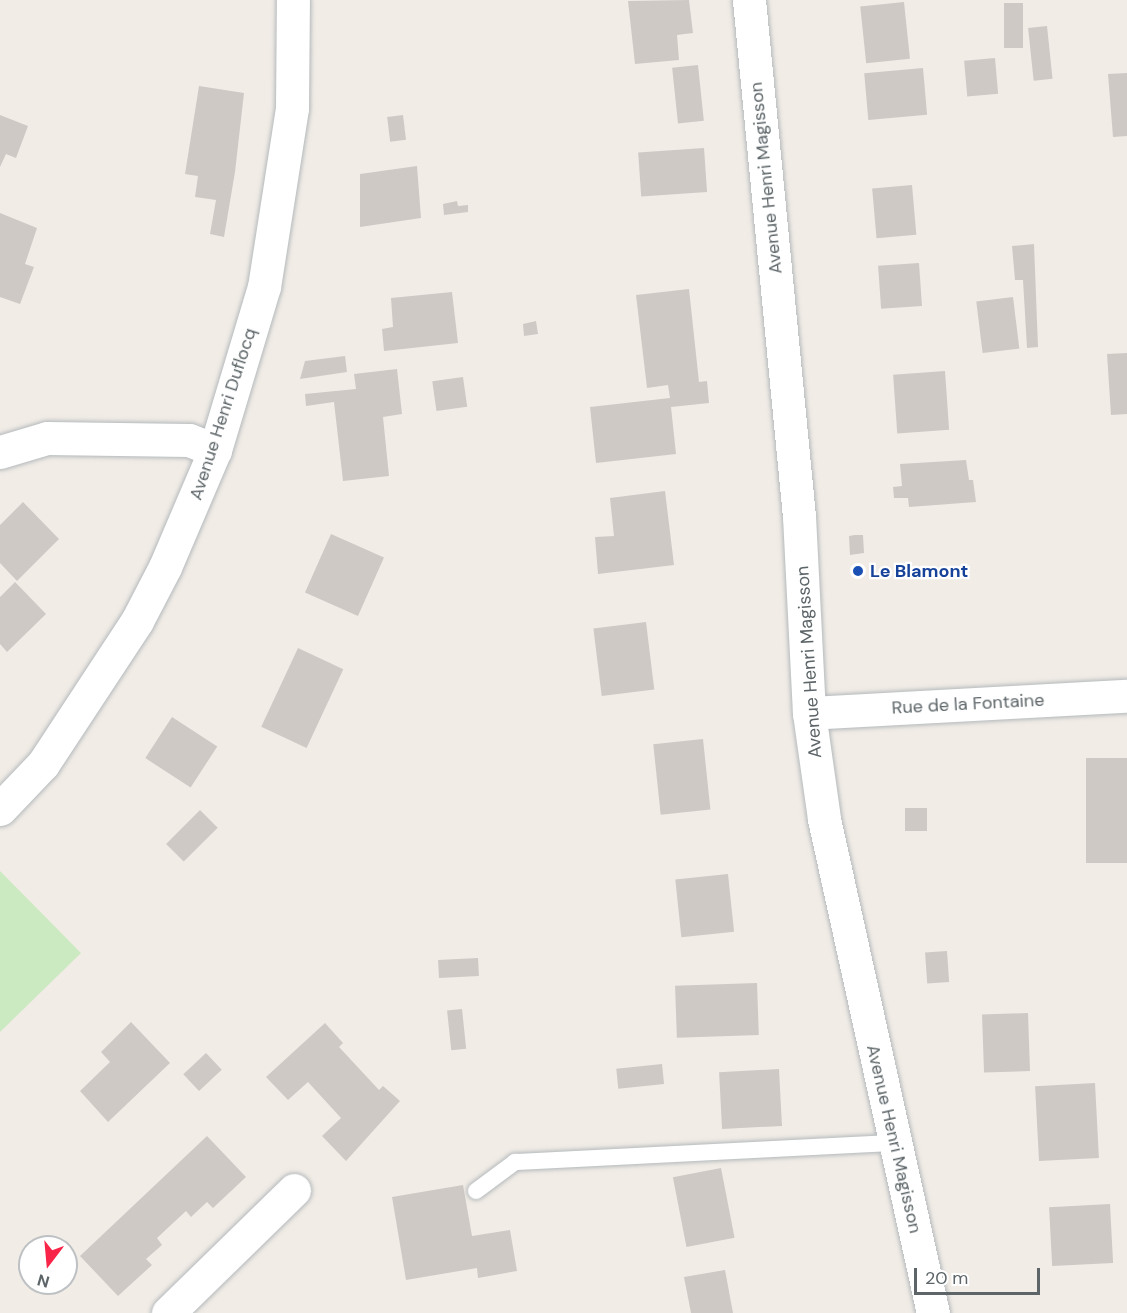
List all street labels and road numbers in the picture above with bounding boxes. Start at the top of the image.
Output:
street label: Avenue Henri Magisson [745,81,787,275]
street label: Avenue Henri Duflocq [185,325,261,503]
street label: Avenue Henri Magisson [791,565,827,759]
street label: Rue de la Fontaine [891,689,1045,719]
street label: Avenue Henri Magisson [862,1043,926,1235]

